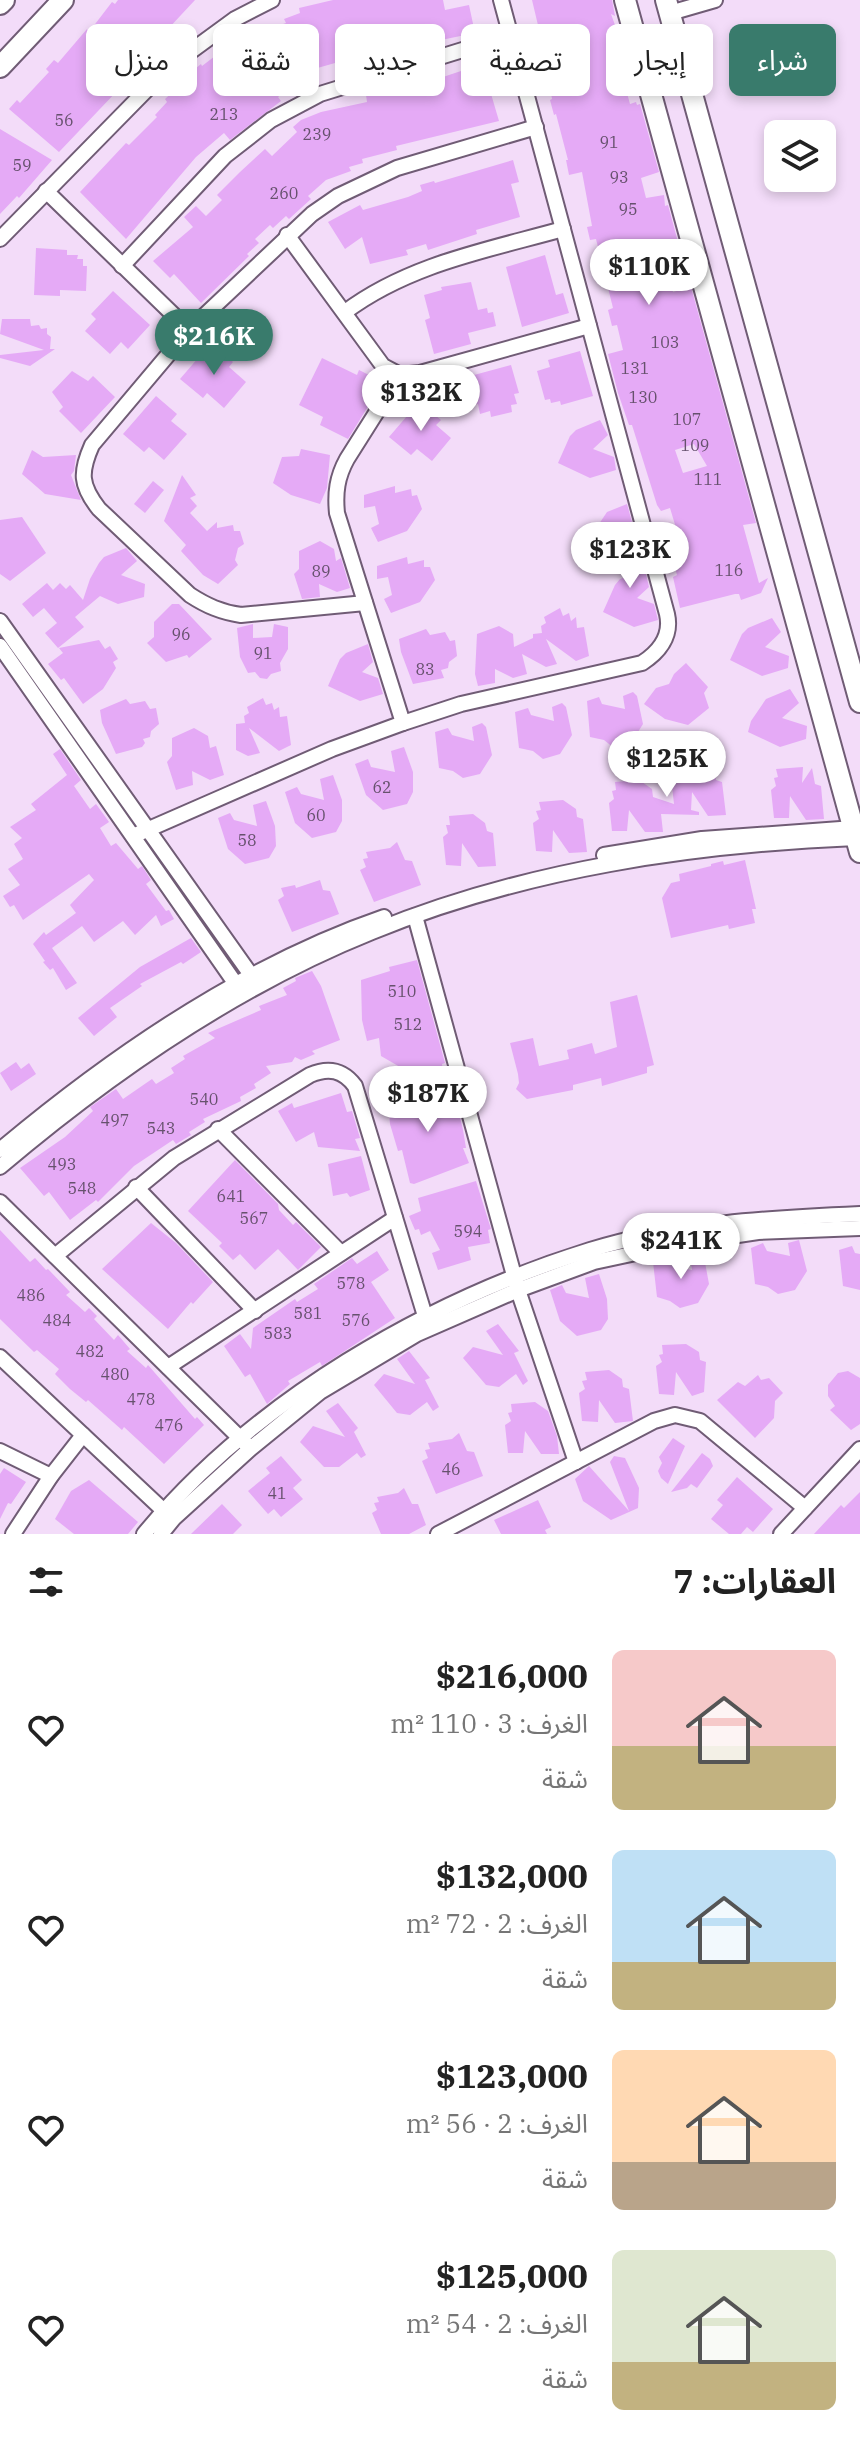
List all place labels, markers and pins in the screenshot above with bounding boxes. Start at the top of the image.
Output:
pin: $110K [593,239,705,307]
pin: $216K [158,309,270,377]
pin: $132K [365,365,477,433]
pin: $123K [574,522,686,590]
pin: $125K [611,731,723,799]
pin: $187K [372,1066,484,1134]
pin: $241K [625,1213,737,1281]

